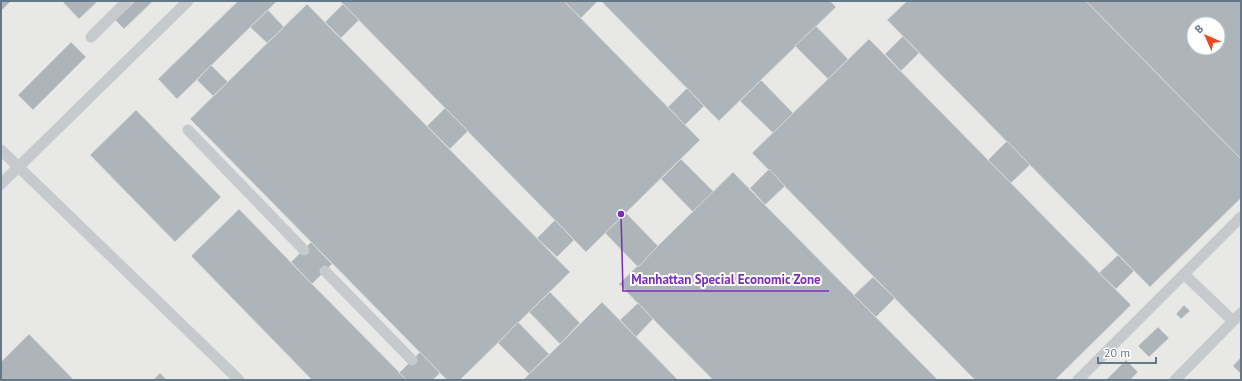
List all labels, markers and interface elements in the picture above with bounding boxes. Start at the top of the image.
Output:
north arrow [1186,16,1226,56]
text: B [1192,21,1207,36]
callout: Manhattan Special Economic Zone [623,266,829,291]
text: Manhattan Special Economic Zone [631,271,821,288]
scale bar [1098,339,1156,365]
text: 20 m [1104,345,1130,360]

